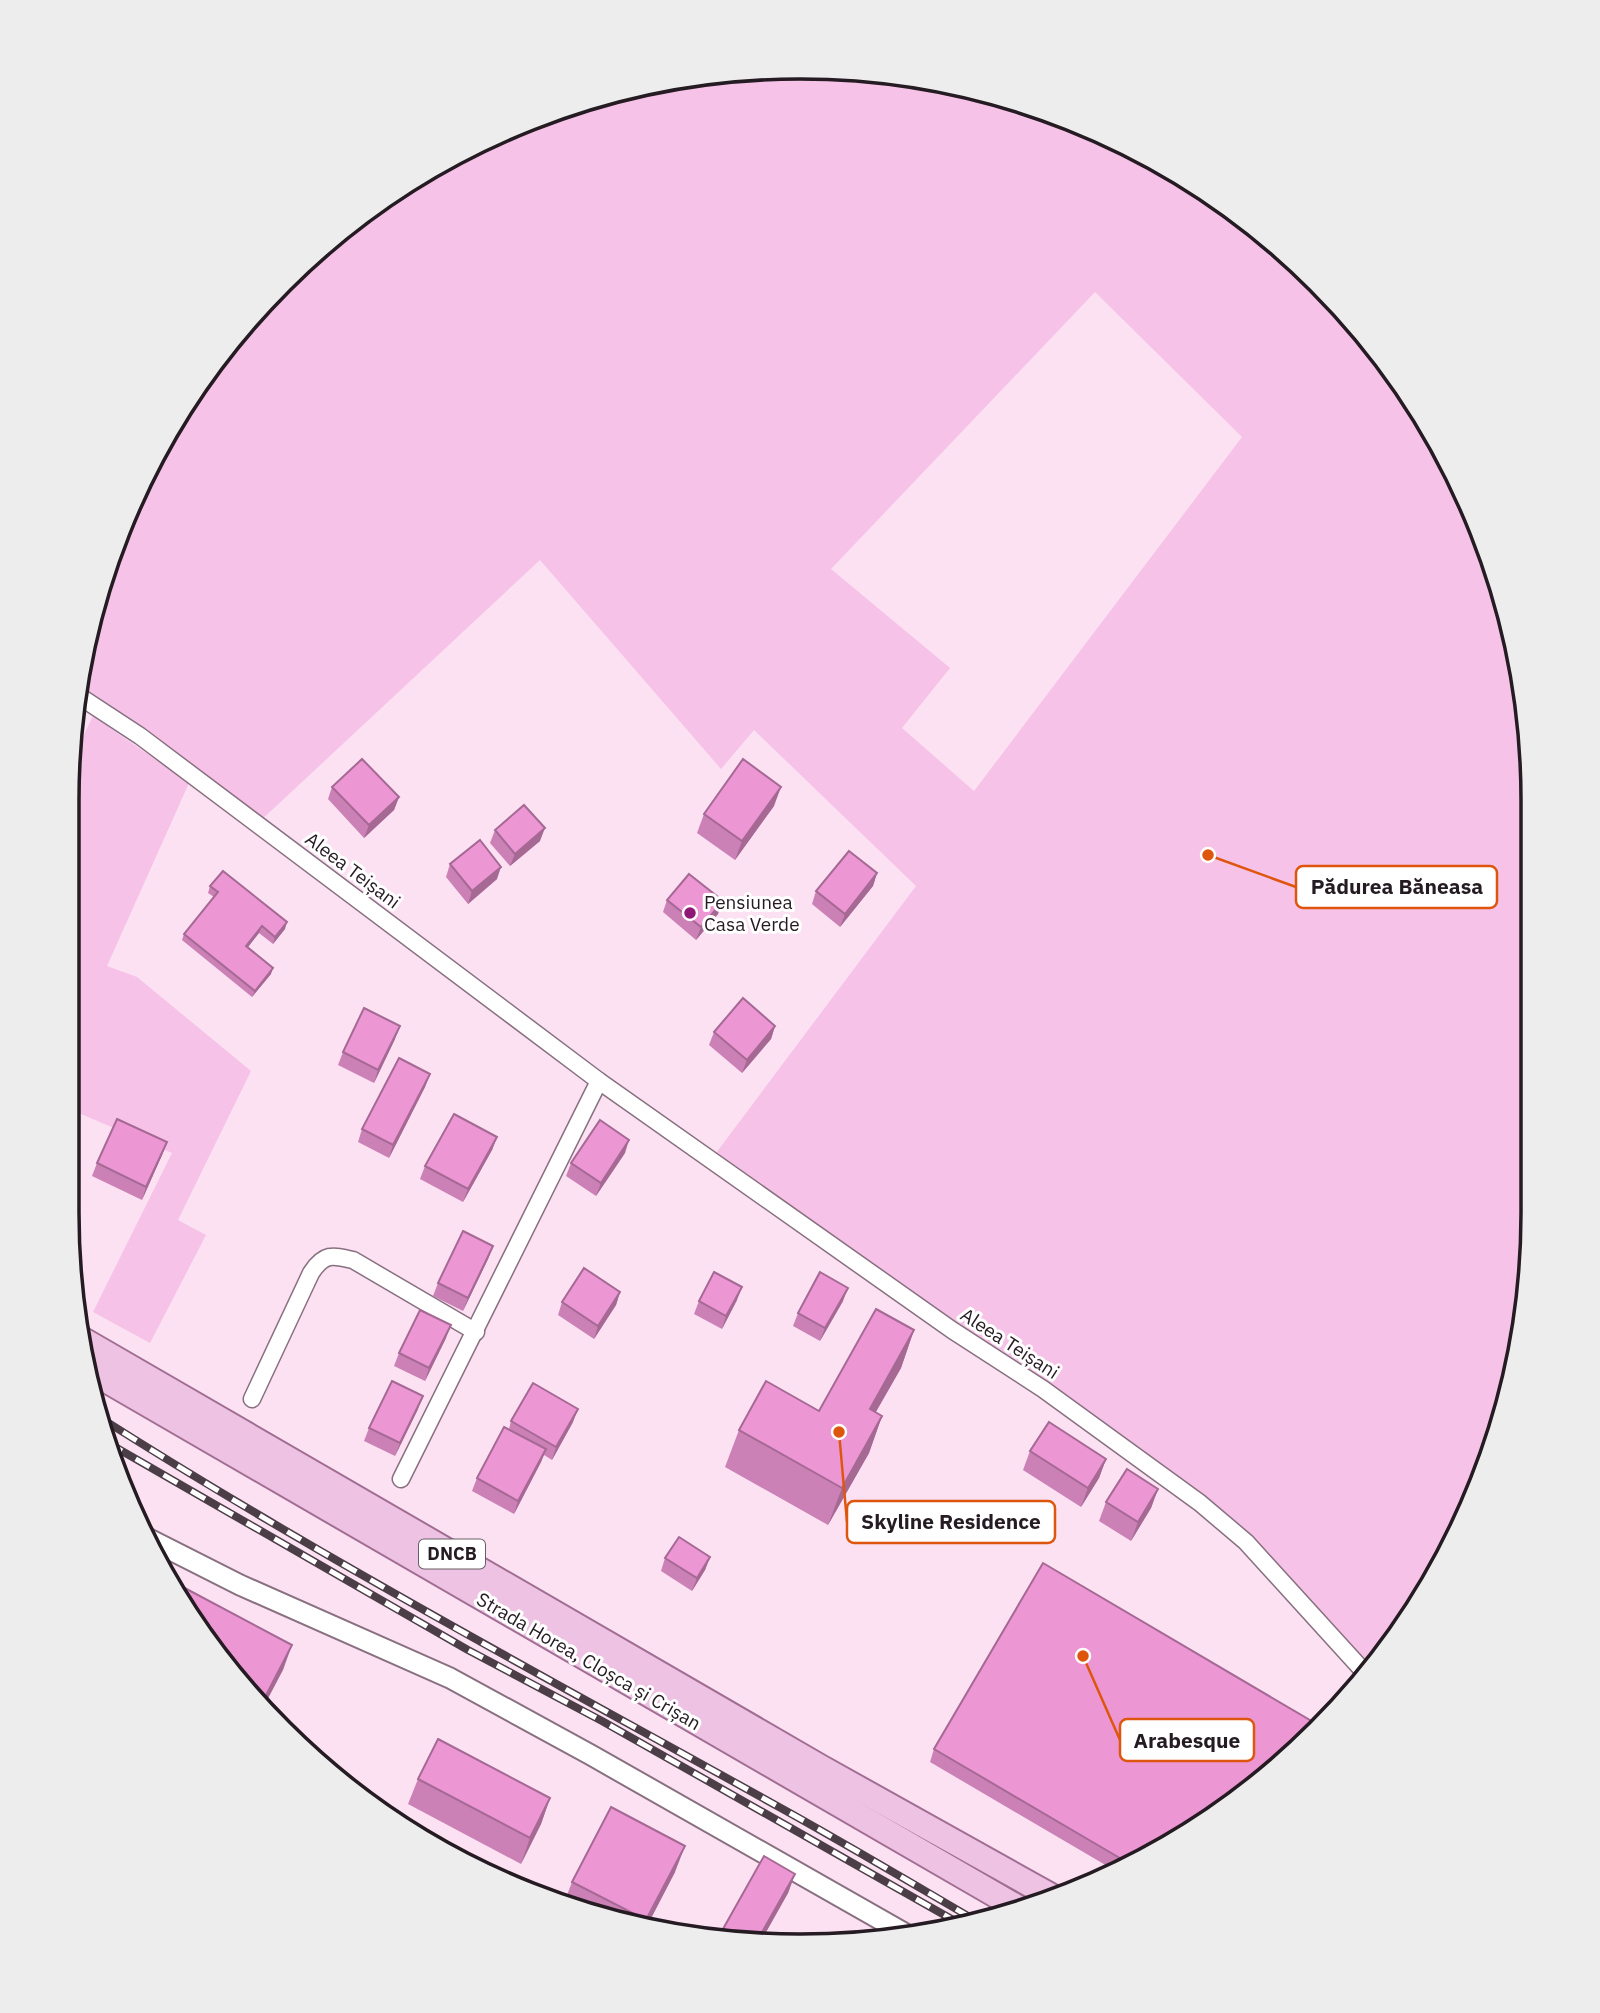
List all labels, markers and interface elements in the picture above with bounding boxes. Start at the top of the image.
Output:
street label: Aleea Teișani [301,827,405,913]
callout: Pădurea Băneasa [1296,866,1497,908]
text: Pădurea Băneasa [1311,872,1483,900]
place label: Pensiunea Casa Verde [704,890,800,936]
marker: Pensiunea Casa Verde [682,905,698,921]
street label: Aleea Teișani [956,1302,1064,1384]
callout: Skyline Residence [847,1501,1055,1543]
text: Skyline Residence [861,1507,1041,1535]
road number: DNCB [419,1540,485,1568]
street label: Strada Horea, Cloșca și Crișan [473,1587,705,1735]
callout: Arabesque [1120,1719,1254,1761]
text: Arabesque [1134,1726,1241,1754]

